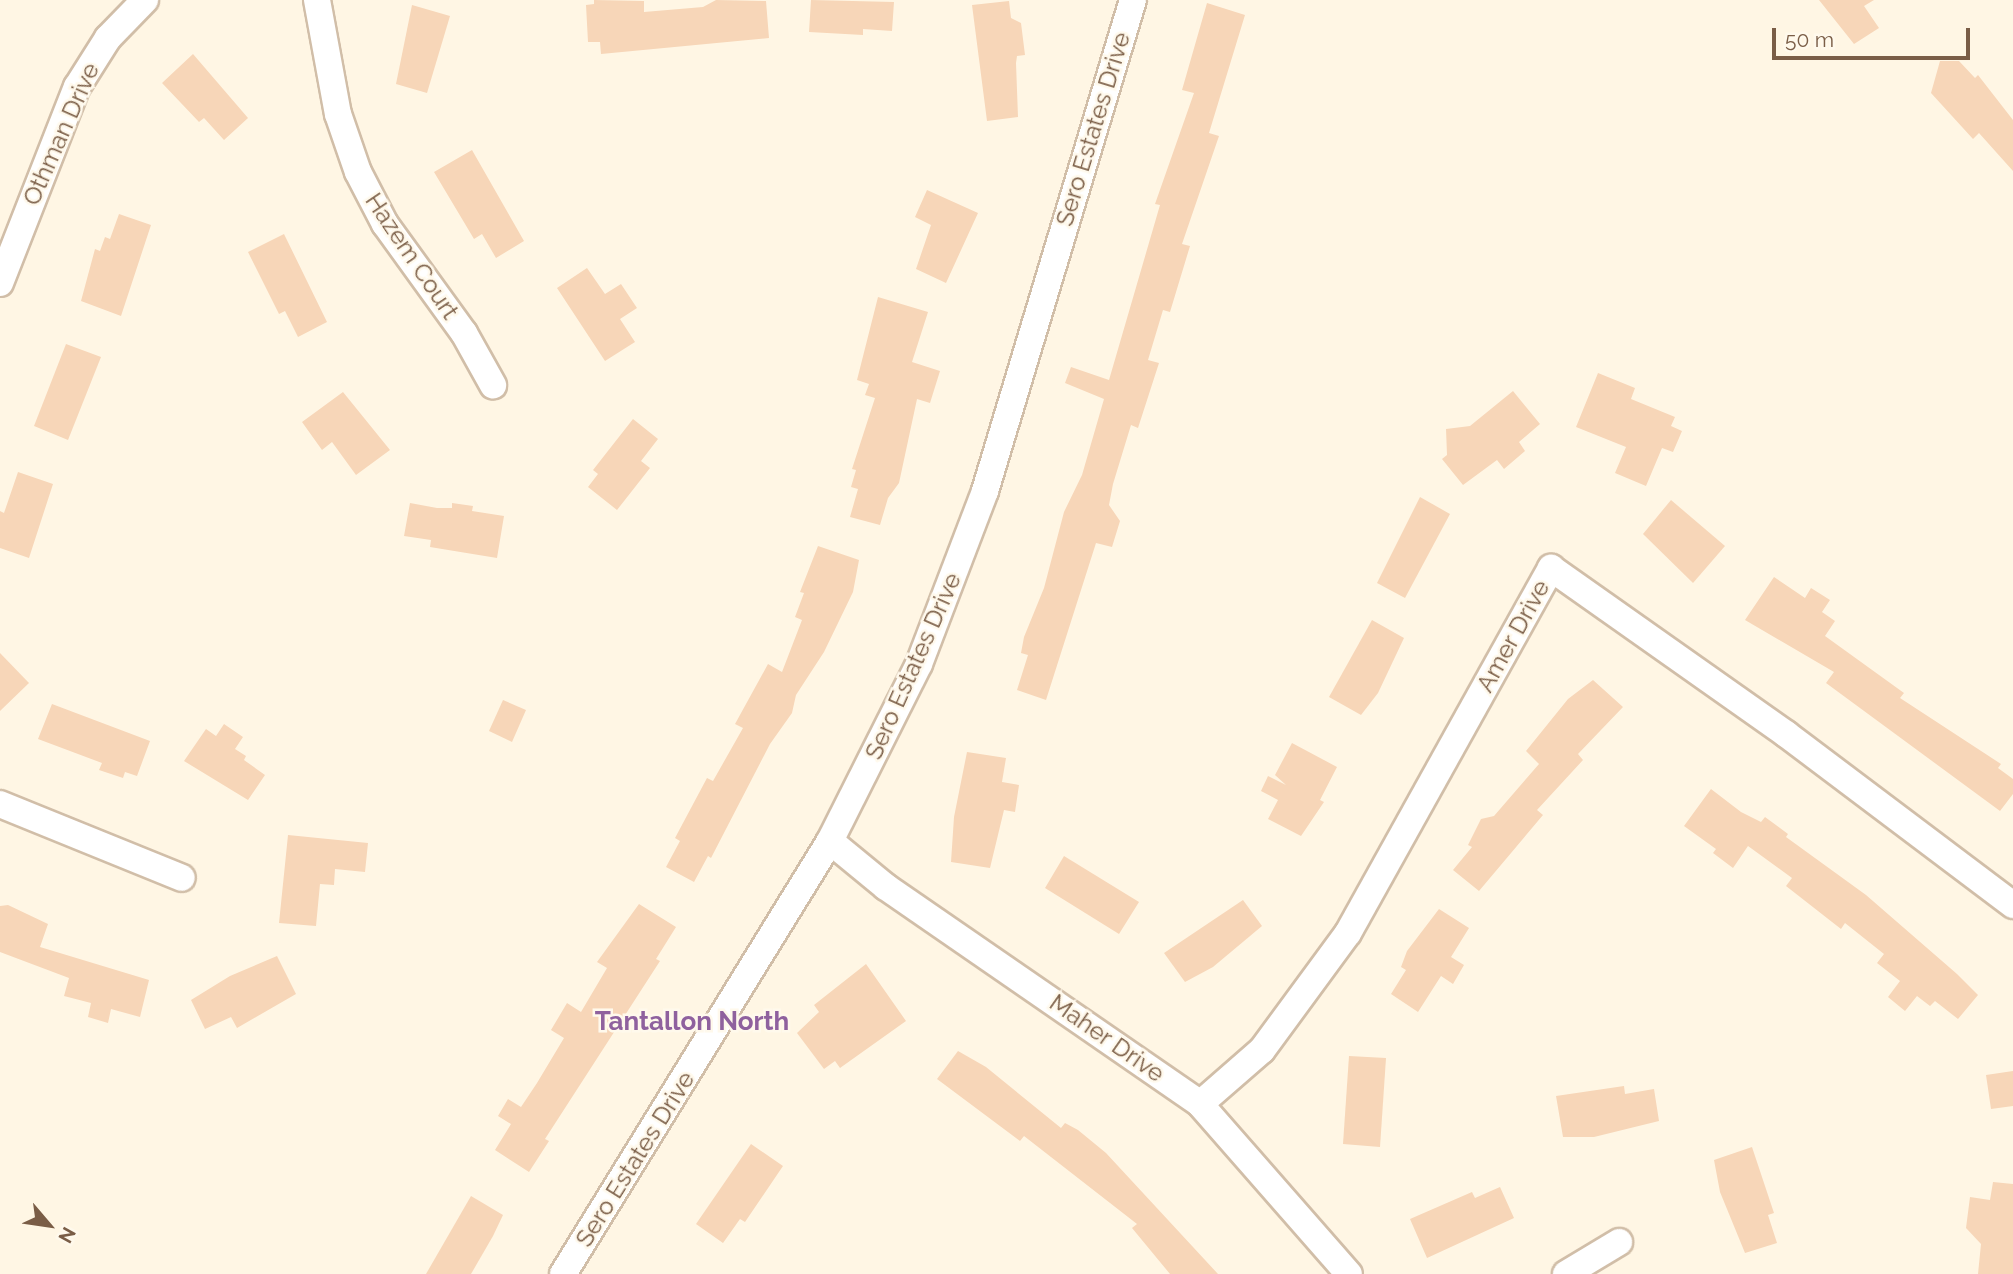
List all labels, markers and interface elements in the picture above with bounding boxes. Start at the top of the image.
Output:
scale bar [1775,14,1973,58]
text: 50 m [1785,27,1834,52]
street label: Sero Estates Drive [1050,29,1136,229]
street label: Othman Drive [17,58,105,210]
street label: Hazem Court [359,187,465,325]
street label: Sero Estates Drive [859,568,967,764]
street label: Amer Drive [1470,575,1556,697]
street label: Maher Drive [1044,988,1170,1088]
district label: Tantallon North [595,1006,789,1038]
street label: Sero Estates Drive [569,1066,701,1252]
north arrow [14,1190,84,1260]
text: N [54,1224,81,1247]

